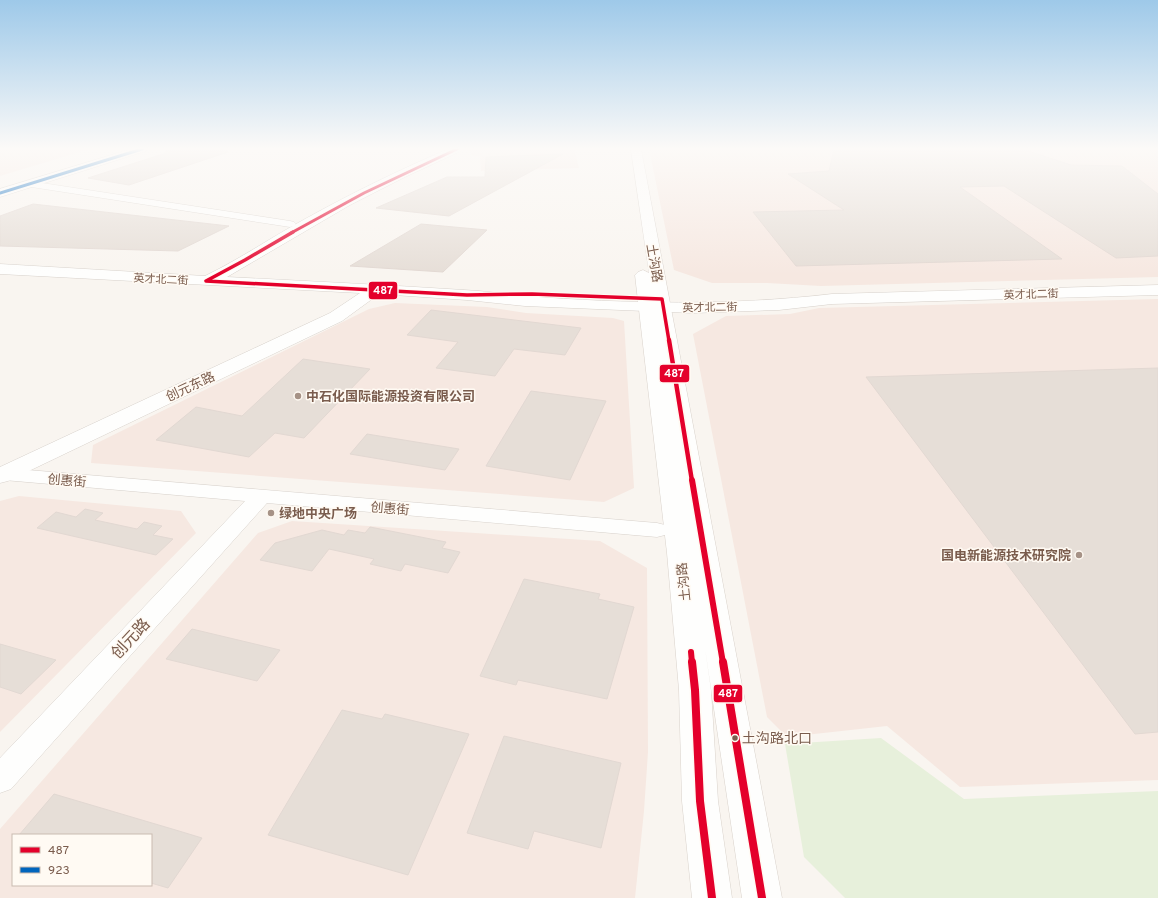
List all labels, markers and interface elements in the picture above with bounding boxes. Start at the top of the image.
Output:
street label: 土沟路 [642,243,664,284]
street label: 英才北二街 [133,272,189,288]
line badge: 487 [368,281,398,300]
text: 487 [373,284,393,298]
street label: 英才北二街 [1003,287,1059,303]
street label: 英才北二街 [682,301,738,315]
line badge: 487 [659,364,690,383]
text: 487 [664,367,684,381]
street label: 创元东路 [163,369,218,406]
place label: 中石化国际能源投资有限公司 [306,389,475,406]
marker: 中石化国际能源投资有限公司 [293,391,303,401]
street label: 创惠街 [47,471,87,492]
street label: 创惠街 [370,499,410,520]
place label: 绿地中央广场 [279,506,357,523]
marker: 绿地中央广场 [266,508,276,518]
place label: 国电新能源技术研究院 [941,548,1071,565]
marker: 国电新能源技术研究院 [1074,550,1084,560]
street label: 土沟路 [675,562,695,602]
street label: 创元路 [108,615,155,664]
line badge: 487 [713,684,743,703]
text: 487 [718,687,738,701]
place label: 土沟路北口 [742,730,812,748]
marker: 土沟路北口 [730,733,740,743]
legend [12,834,152,886]
text: 487 [48,843,69,859]
text: 923 [48,863,70,879]

